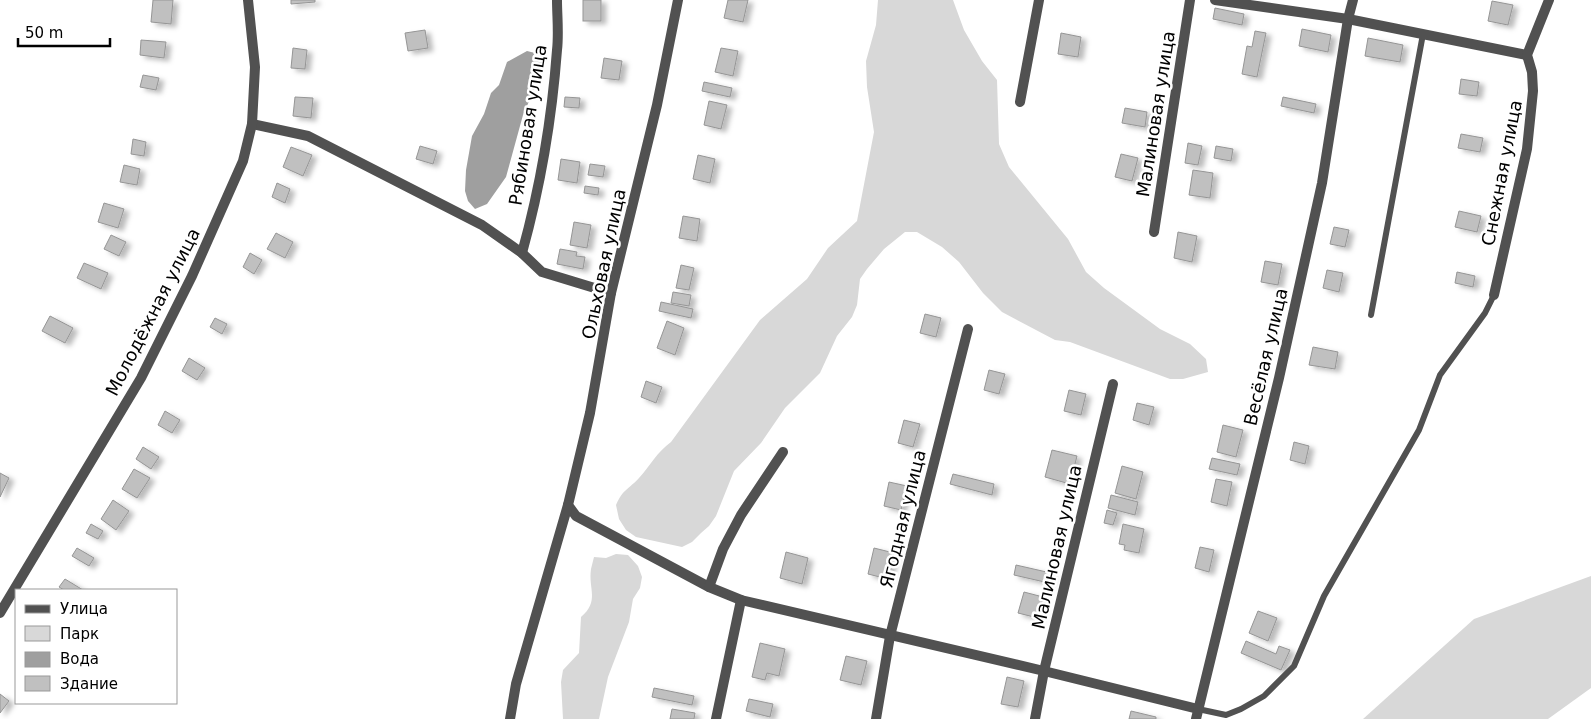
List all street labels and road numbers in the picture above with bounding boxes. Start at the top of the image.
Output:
street label: Малиновая улица [1132,29,1179,198]
street label: Рябиновая улица [504,43,551,207]
street label: Снежная улица [1477,98,1526,248]
street label: Ольховая улица [577,187,630,341]
street label: Молодёжная улица [101,224,204,399]
street label: Весёлая улица [1239,286,1292,428]
street label: Ягодная улица [875,447,930,590]
street label: Малиновая улица [1027,463,1086,631]

